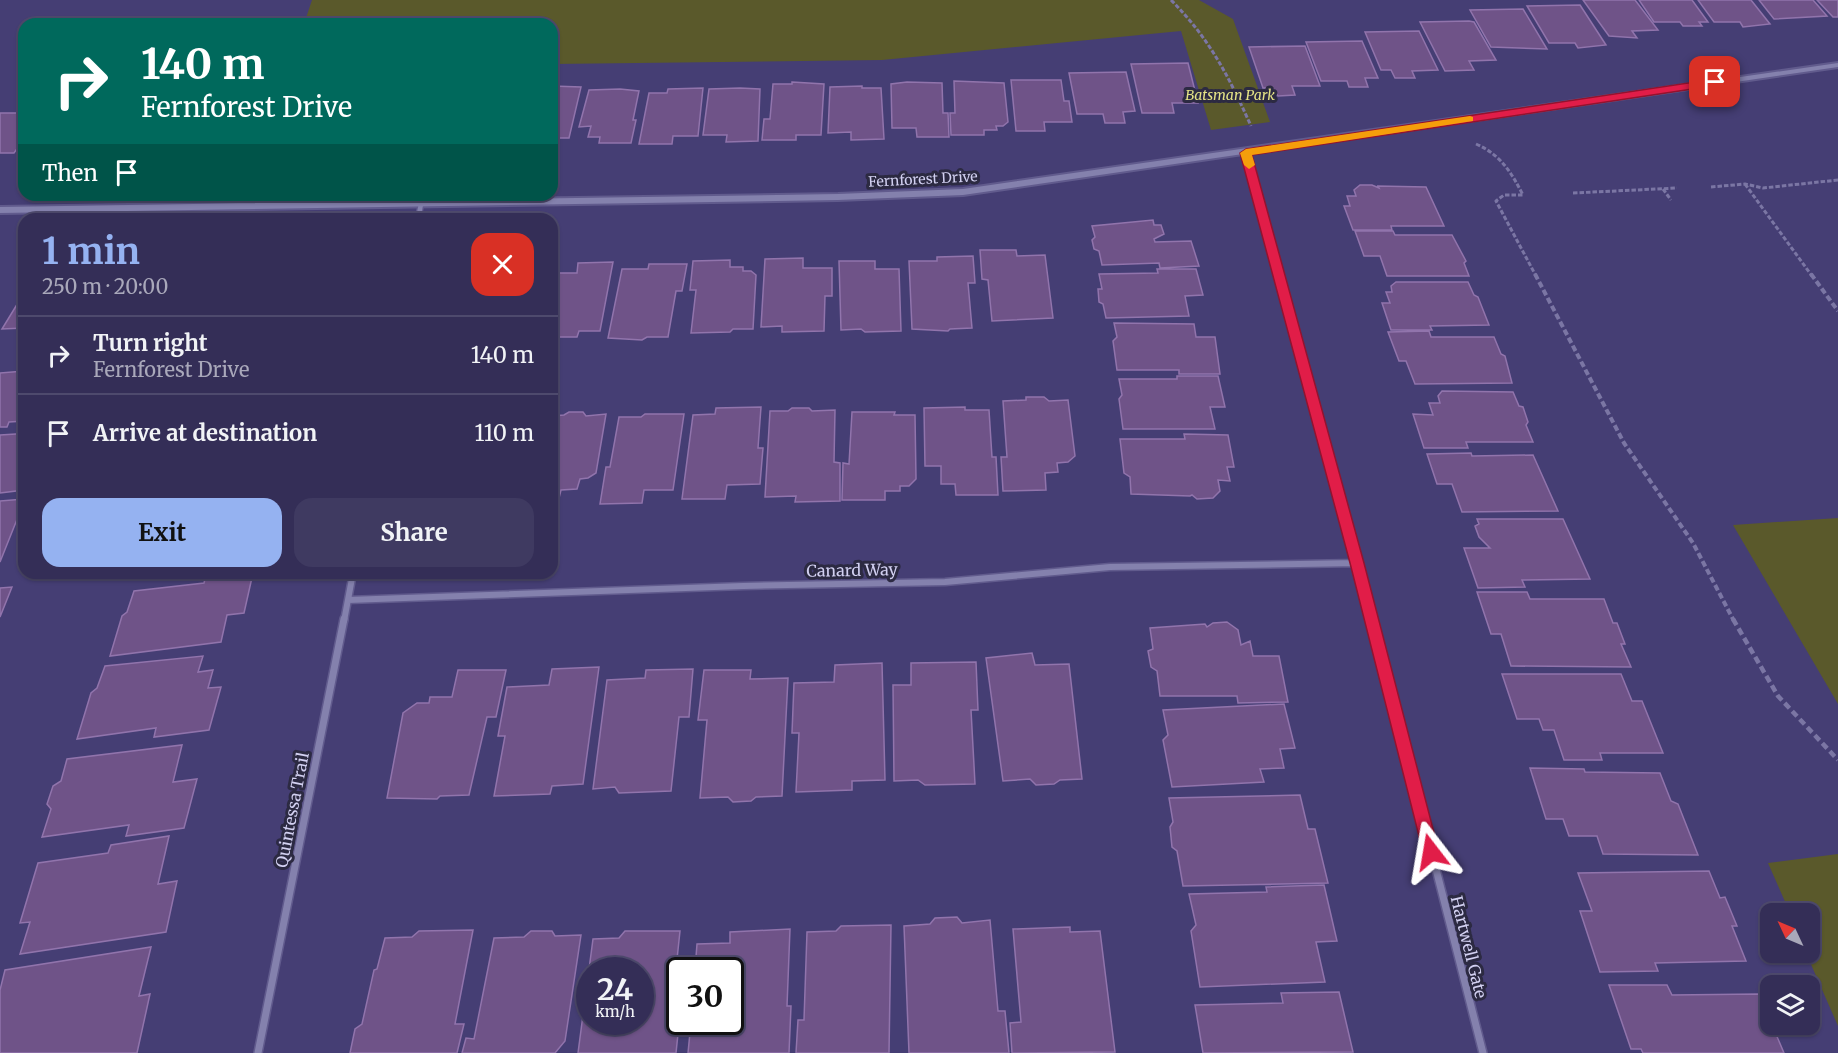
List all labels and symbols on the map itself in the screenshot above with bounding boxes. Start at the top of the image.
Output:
pin [1689,56,1740,107]
park label: Batsman Park [1185,86,1275,104]
street label: Fernforest Drive [868,167,978,191]
street label: Canard Way [806,559,899,581]
street label: Quintessa Trail [271,751,313,869]
position arrow [1399,820,1463,884]
street label: Hartwell Gate [1447,894,1491,1000]
north arrow [1760,903,1820,963]
speed limit sign: 30 [666,957,744,1035]

